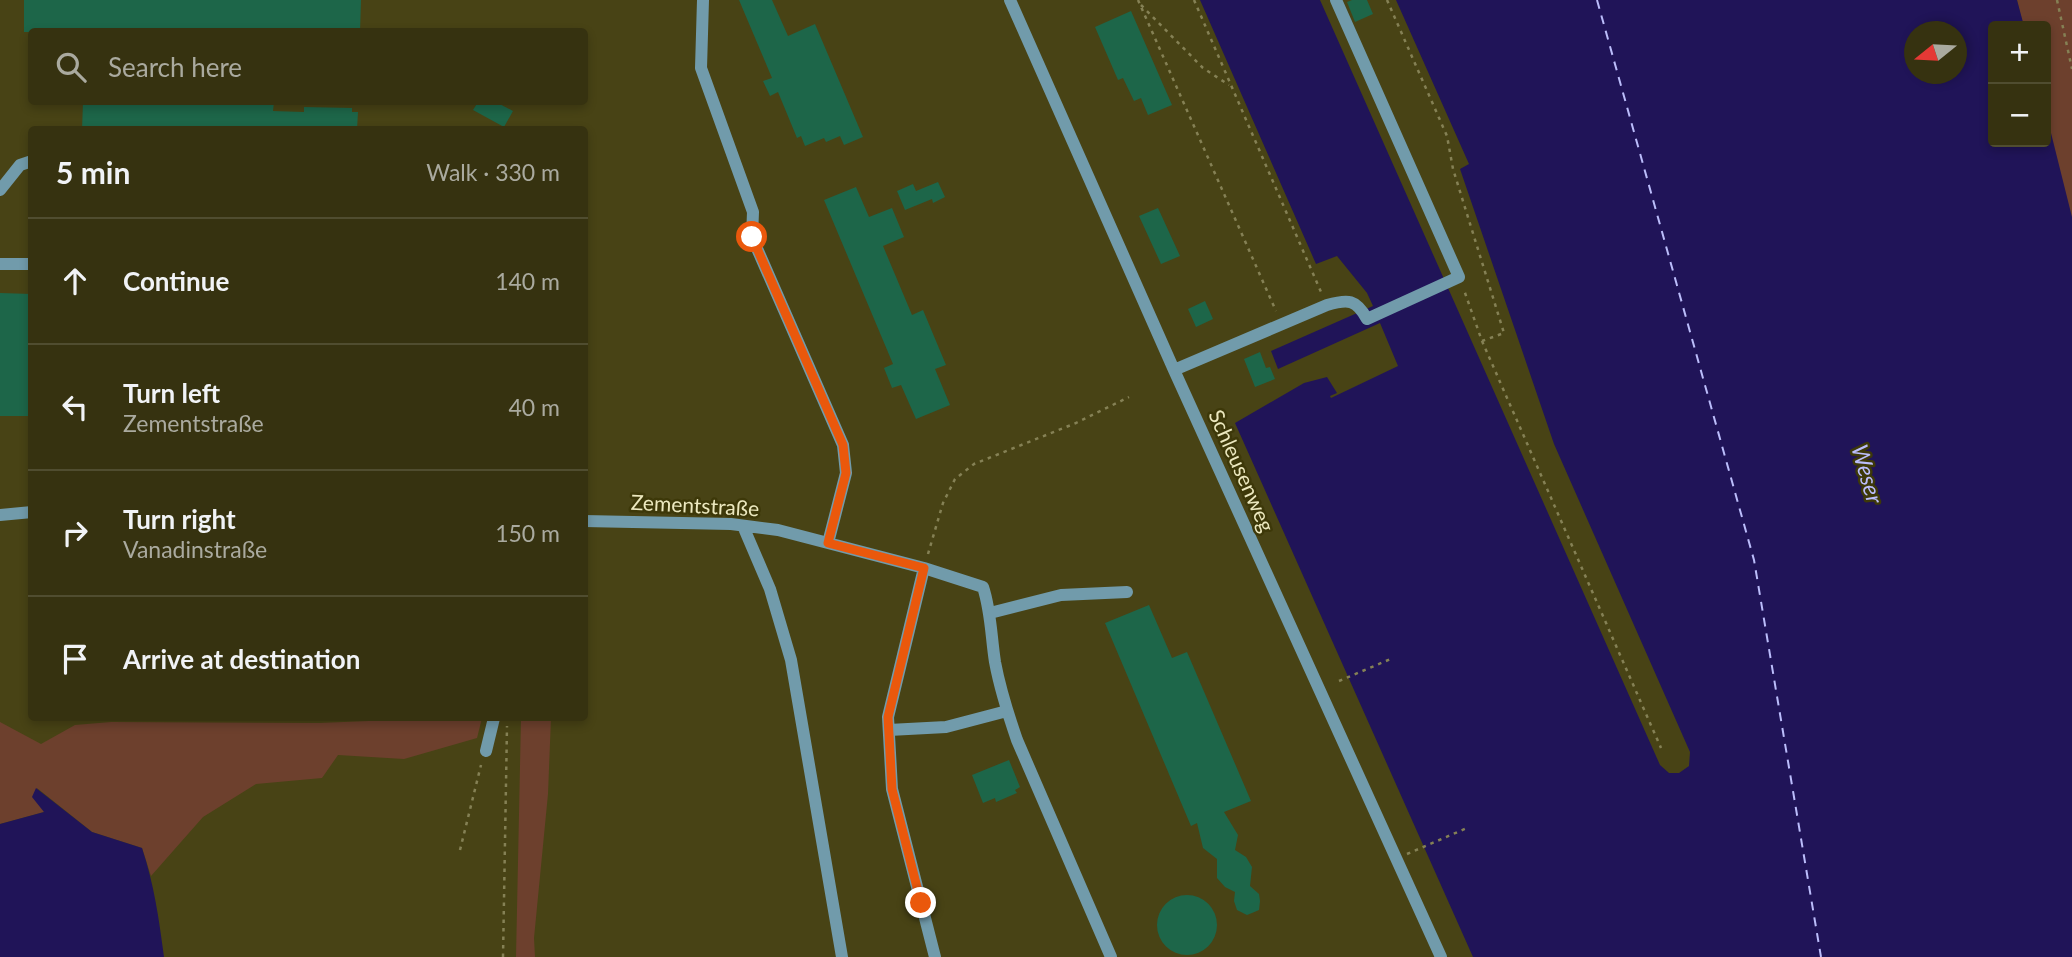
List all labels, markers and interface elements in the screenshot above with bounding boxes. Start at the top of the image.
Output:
north arrow [1904,21,1967,84]
map controls [1988,21,2051,147]
button: + [1988,21,2051,84]
search box [28,28,588,105]
icon: search [52,48,90,86]
text: Search here [108,51,242,83]
button: − [1988,84,2051,147]
text: 5 min [56,154,130,190]
text: Walk · 330 m [426,158,560,186]
route start [736,221,767,252]
icon: ahead [56,262,94,300]
text: Continue [123,265,229,297]
text: 140 m [495,267,560,295]
text: Turn left [123,377,220,409]
icon: left [56,388,94,426]
text: 40 m [509,393,560,421]
street label: Schleusenweg [1204,405,1280,535]
text: Zementstraße [123,409,264,437]
water label: Weser [1846,441,1890,507]
street label: Zementstraße [630,489,760,520]
text: Turn right [123,503,236,535]
icon: right [56,514,94,552]
text: 150 m [495,519,560,547]
text: Vanadinstraße [123,535,267,563]
icon: arrive [56,640,94,678]
text: Arrive at destination [123,643,360,675]
route end [905,887,936,918]

